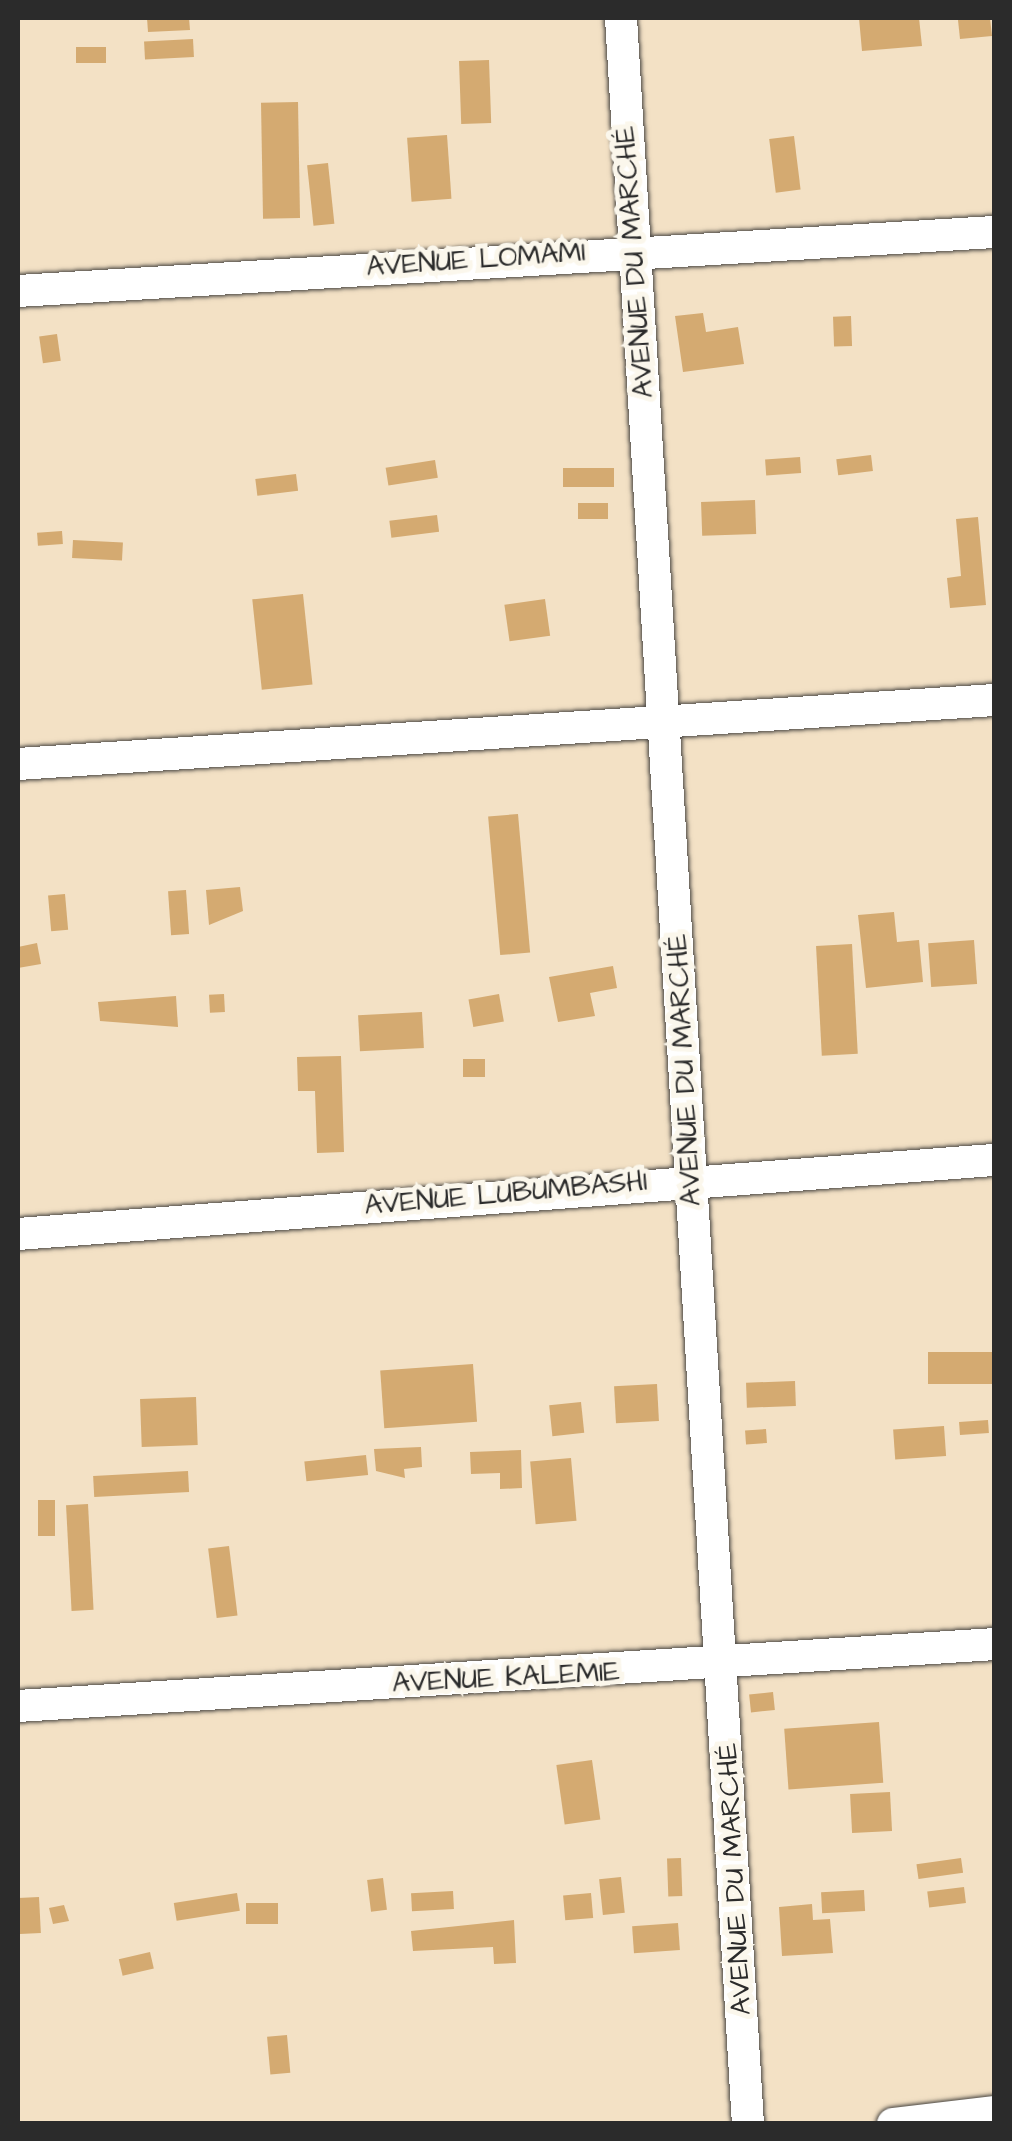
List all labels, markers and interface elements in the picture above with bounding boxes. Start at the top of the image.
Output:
street label: AVENUE DU MARCHÉ [609,125,661,399]
street label: AVENUE LOMAMI [365,236,587,284]
street label: AVENUE DU MARCHÉ [661,933,709,1207]
street label: AVENUE LUBUMBASHI [363,1165,649,1223]
street label: AVENUE KALEMIE [391,1655,621,1701]
street label: AVENUE DU MARCHÉ [711,1742,759,2016]

